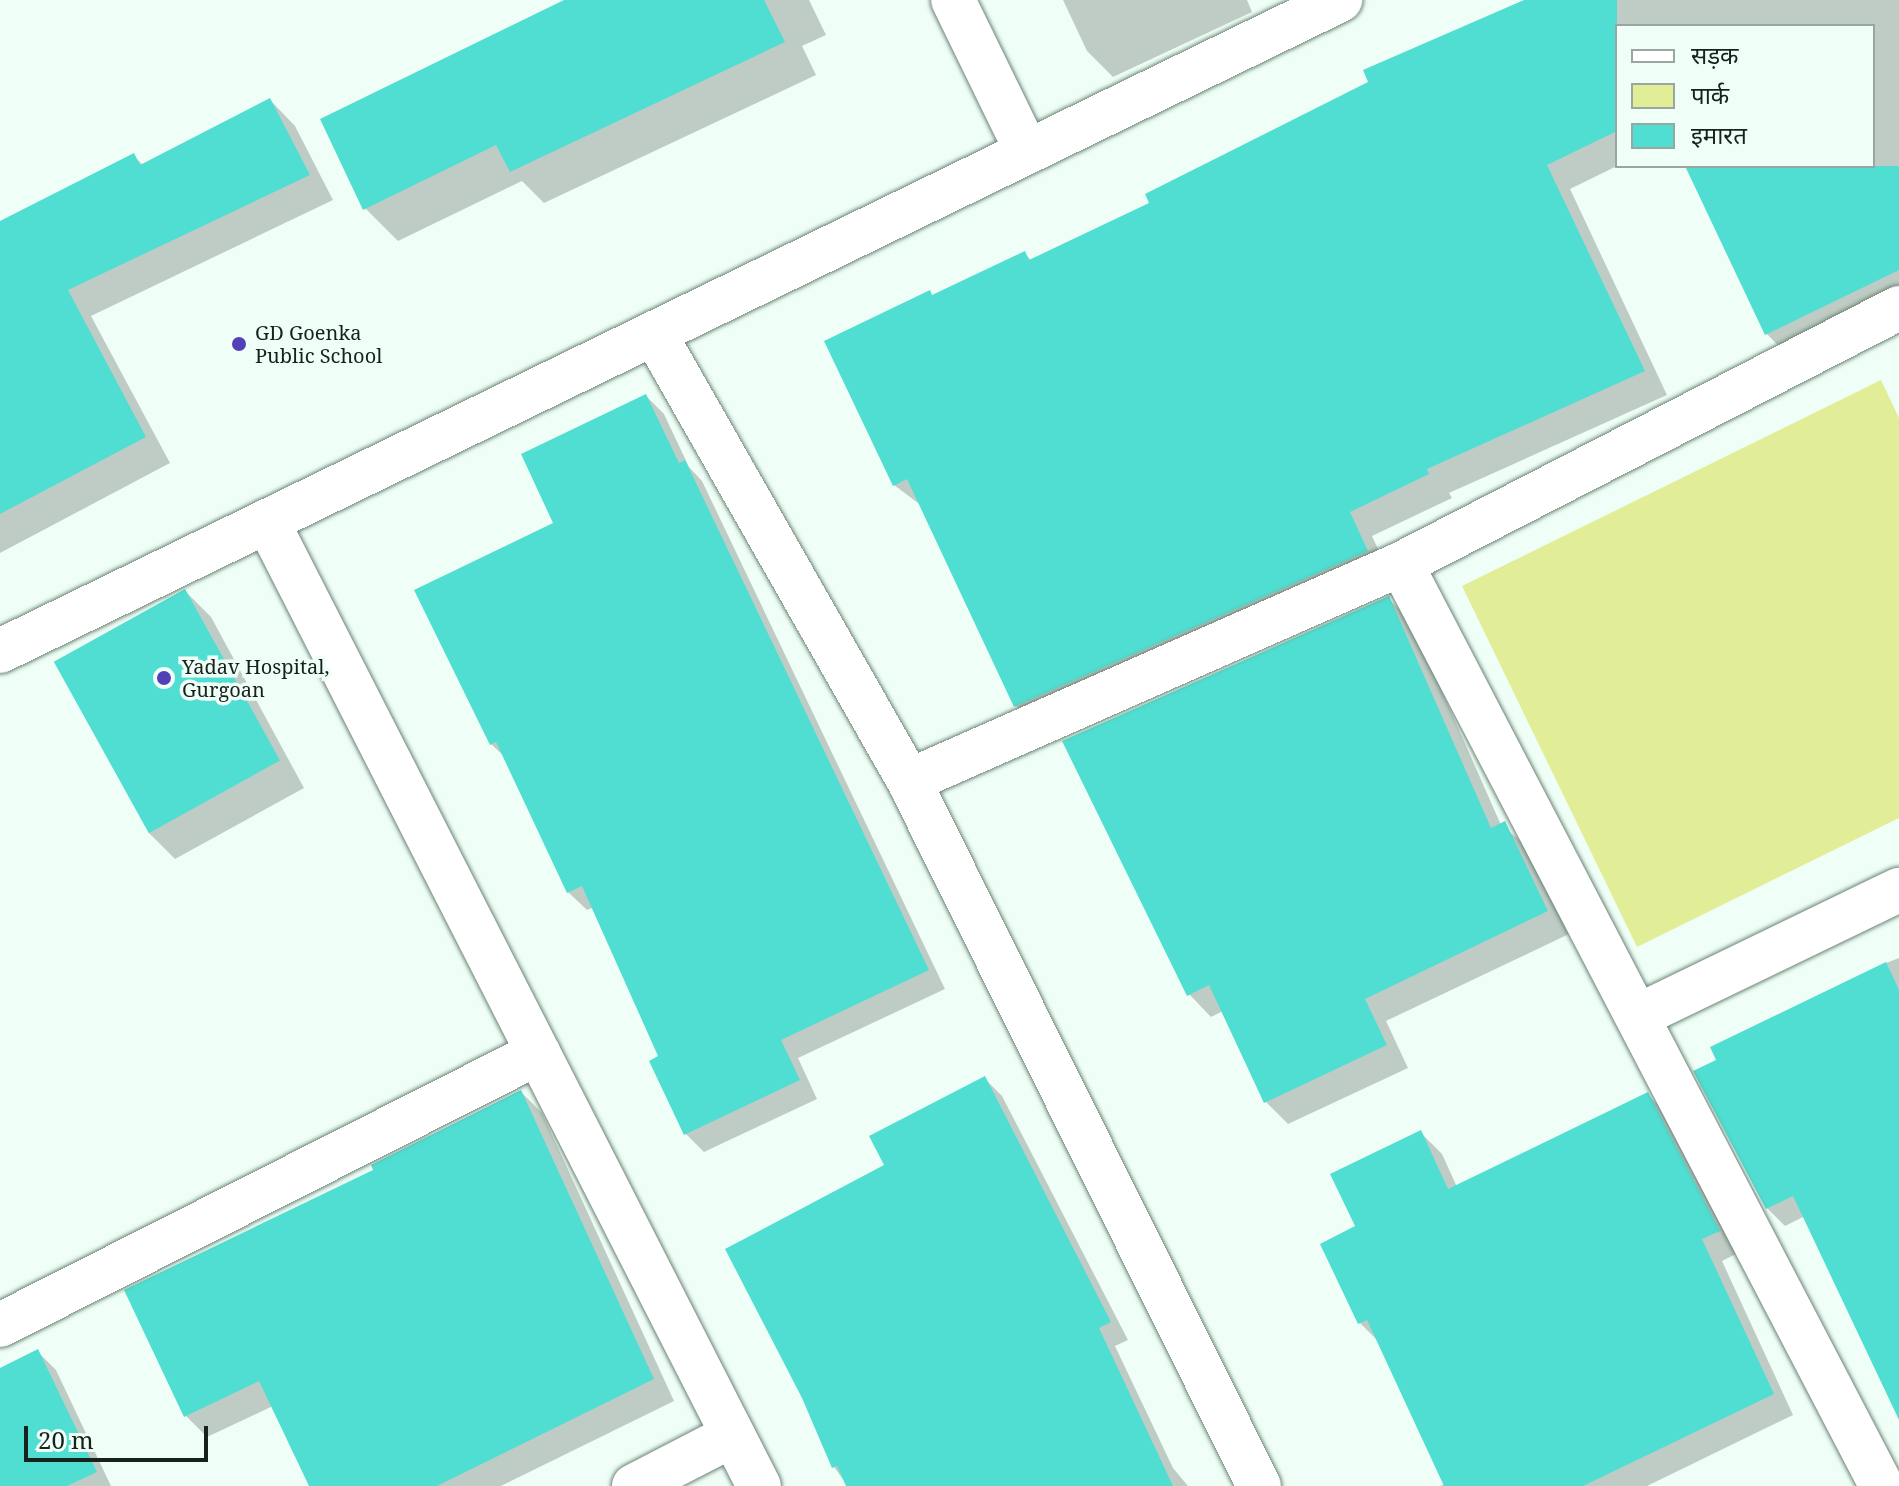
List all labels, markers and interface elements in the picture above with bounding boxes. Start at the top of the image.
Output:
legend [1615,24,1875,168]
text: सड़क [1691,38,1739,71]
text: पार्क [1691,78,1729,111]
text: इमारत [1691,118,1747,151]
place label: GD Goenka Public School [255,320,382,367]
marker: GD Goenka Public School [230,335,248,353]
place label: Yadav Hospital, Gurgoan [182,654,329,701]
marker: Yadav Hospital, Gurgoan [153,667,175,689]
scale bar [28,1410,212,1460]
text: 20 m [38,1423,94,1456]

